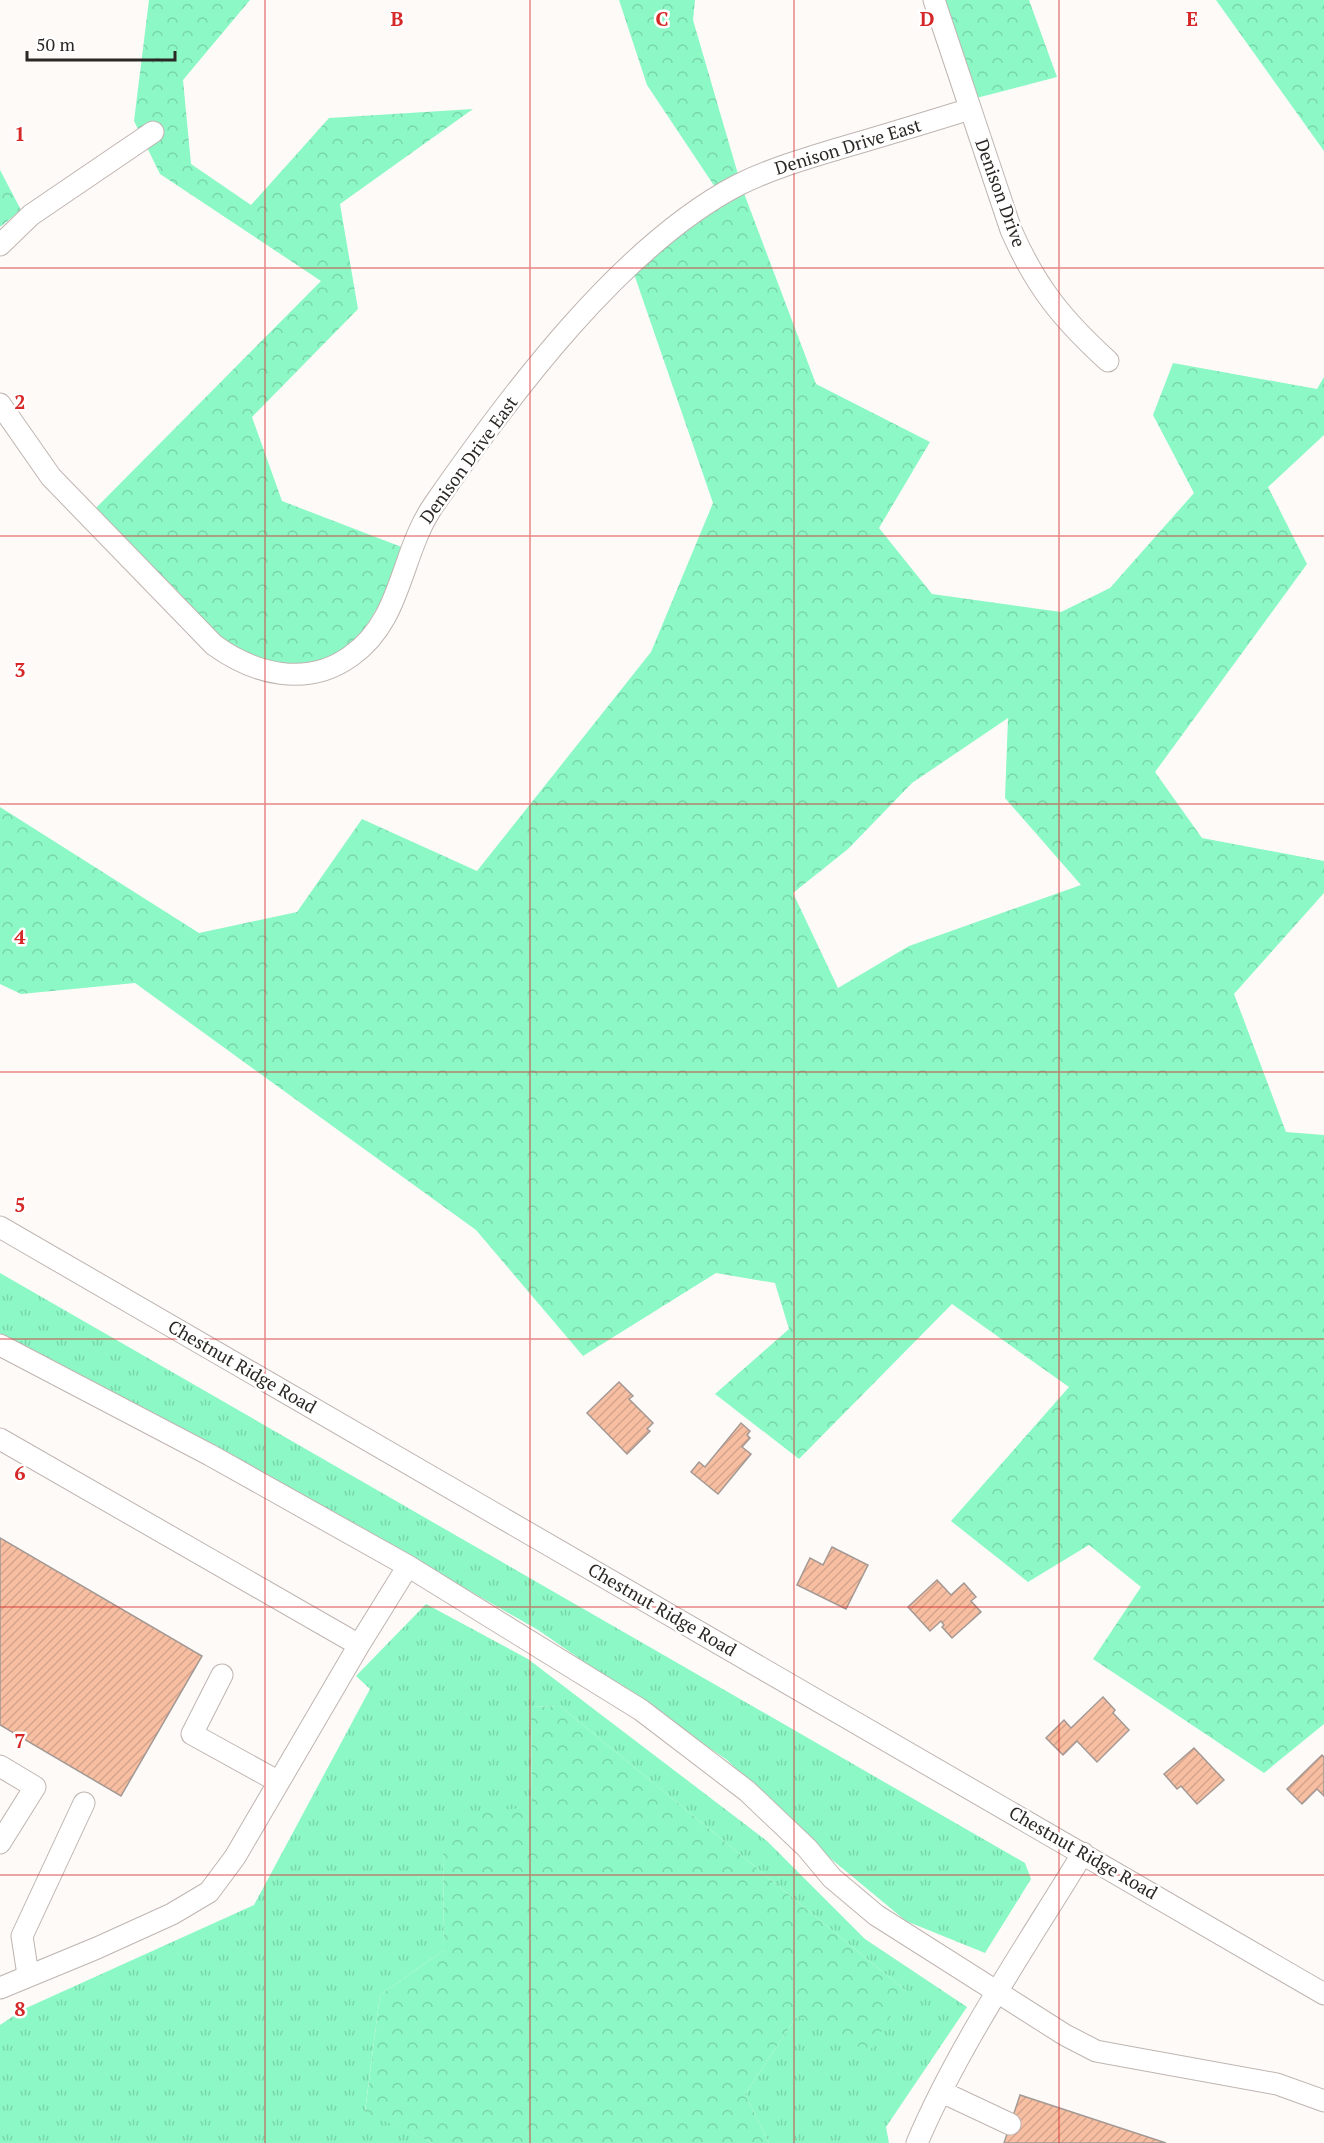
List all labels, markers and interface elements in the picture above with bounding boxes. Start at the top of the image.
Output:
text: B [391,5,404,32]
text: C [655,5,669,32]
text: D [920,5,934,32]
text: E [1186,5,1198,32]
scale bar [27,24,176,62]
text: 50 m [36,32,76,56]
street label: Denison Drive East [771,112,924,180]
text: 1 [14,120,26,147]
street label: Denison Drive [970,135,1032,250]
text: 2 [14,388,26,415]
street label: Denison Drive East [414,391,523,528]
text: 3 [14,656,26,683]
text: 4 [14,923,26,950]
text: 5 [14,1191,26,1218]
street label: Chestnut Ridge Road [164,1314,321,1418]
text: 6 [14,1459,26,1486]
street label: Chestnut Ridge Road [584,1557,741,1661]
text: 7 [14,1727,26,1754]
street label: Chestnut Ridge Road [1005,1800,1162,1904]
text: 8 [14,1995,26,2022]

